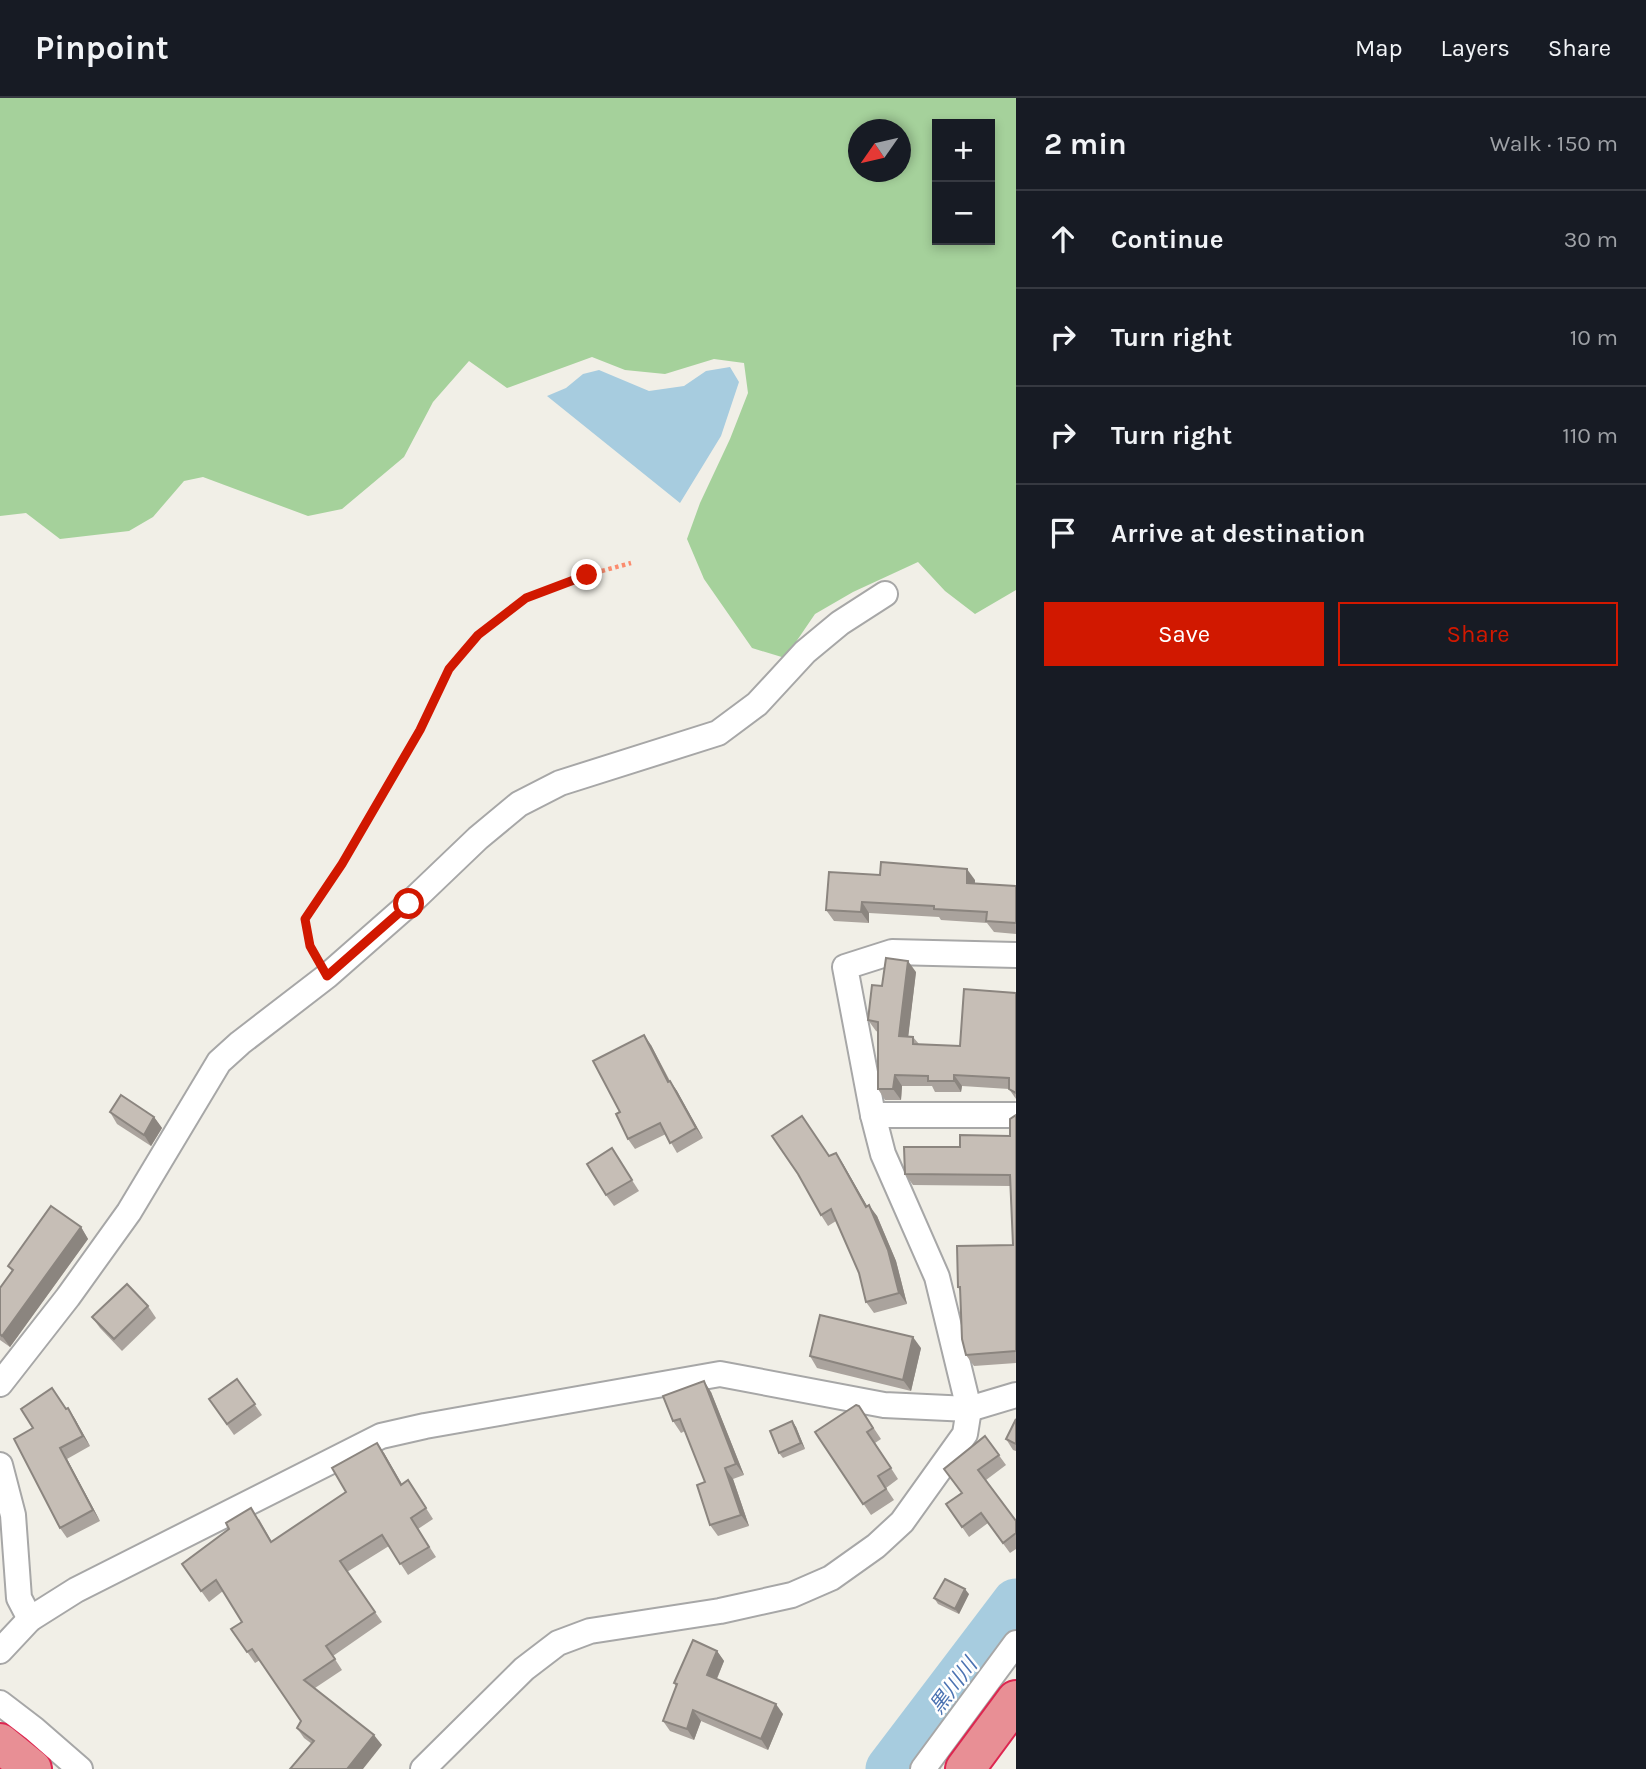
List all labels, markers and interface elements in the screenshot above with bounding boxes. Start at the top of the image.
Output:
text: Pinpoint [35,29,169,67]
text: Map [1355,34,1403,62]
text: Layers [1441,34,1510,62]
text: Share [1548,34,1611,62]
north arrow [848,119,911,182]
map controls [932,119,995,245]
button: + [932,119,995,182]
text: 2 min [1044,126,1127,162]
text: Walk · 150 m [1490,130,1618,157]
button: − [932,182,995,245]
icon: ahead [1044,220,1082,258]
text: Continue [1111,224,1223,255]
text: 30 m [1564,226,1618,253]
icon: right [1044,318,1082,356]
text: Turn right [1111,322,1232,353]
text: 10 m [1570,324,1618,351]
icon: right [1044,416,1082,454]
text: Turn right [1111,420,1232,451]
text: 110 m [1562,422,1618,449]
icon: arrive [1044,514,1082,552]
text: Arrive at destination [1111,518,1365,549]
route end [571,559,602,590]
button: Save [1044,602,1324,666]
button: Share [1338,602,1618,666]
route start [393,888,424,919]
water label: 黒川川 [924,1652,983,1718]

